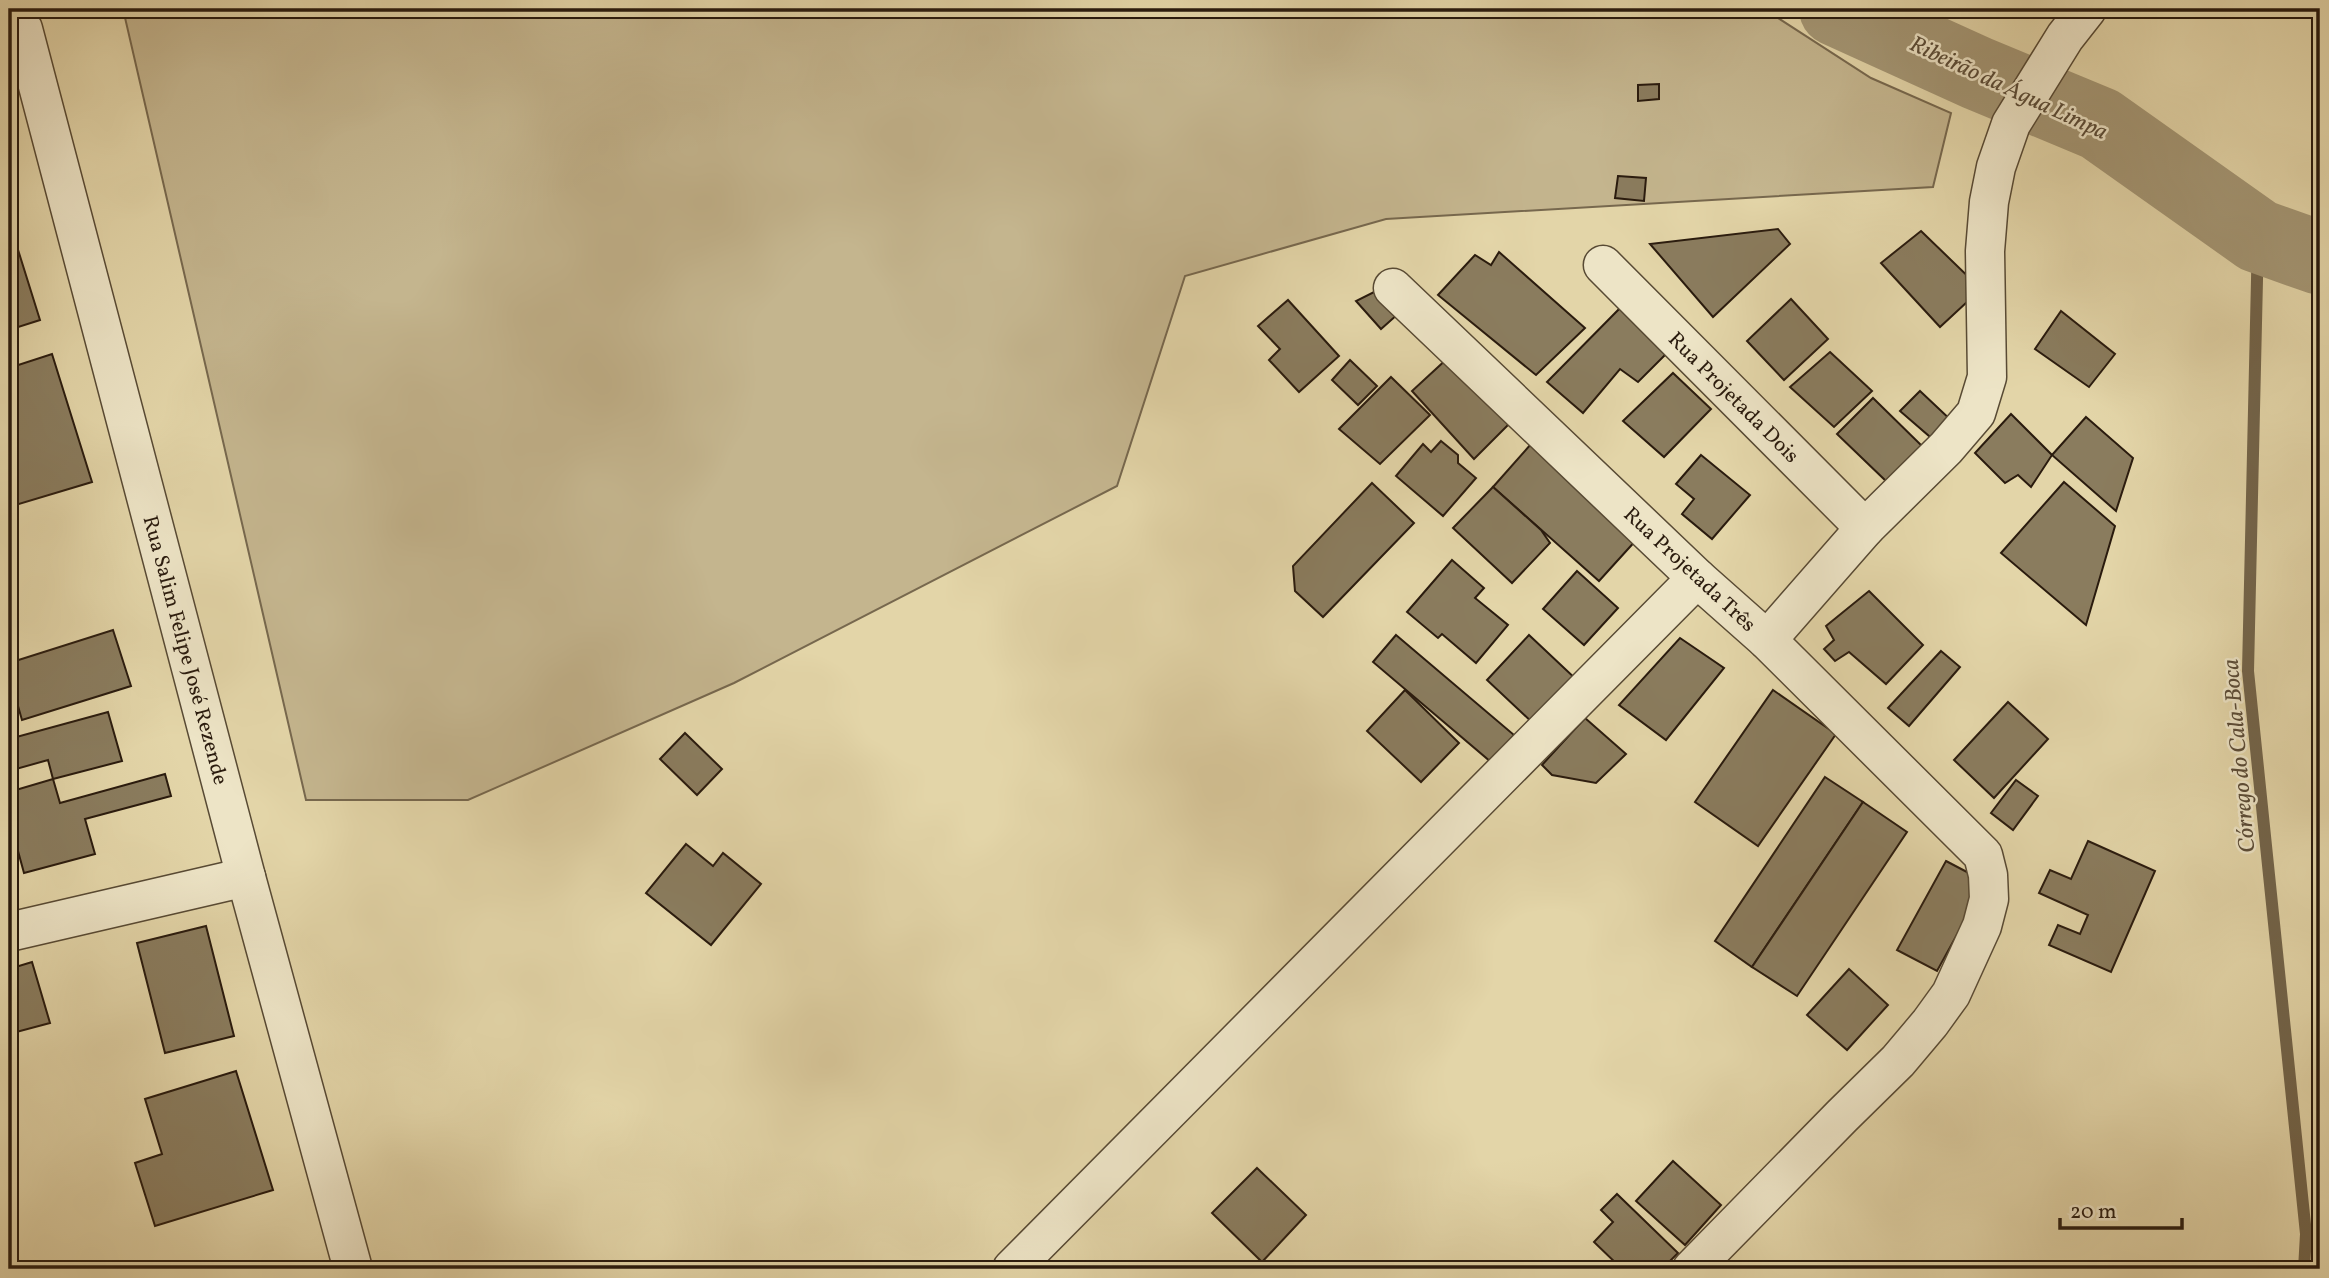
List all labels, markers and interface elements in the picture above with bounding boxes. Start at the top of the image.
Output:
water label: Ribeirão da Água Limpa [1904,29,2112,149]
street label: Rua Projetada Dois [1661,326,1805,470]
street label: Rua Projetada Três [1616,501,1762,639]
street label: Rua Salim Felipe José Rezende [135,513,235,788]
water label: Córrego do Cala-Boca [2216,657,2264,854]
scale bar [2060,1187,2182,1231]
text: 20 m [2070,1198,2116,1227]

